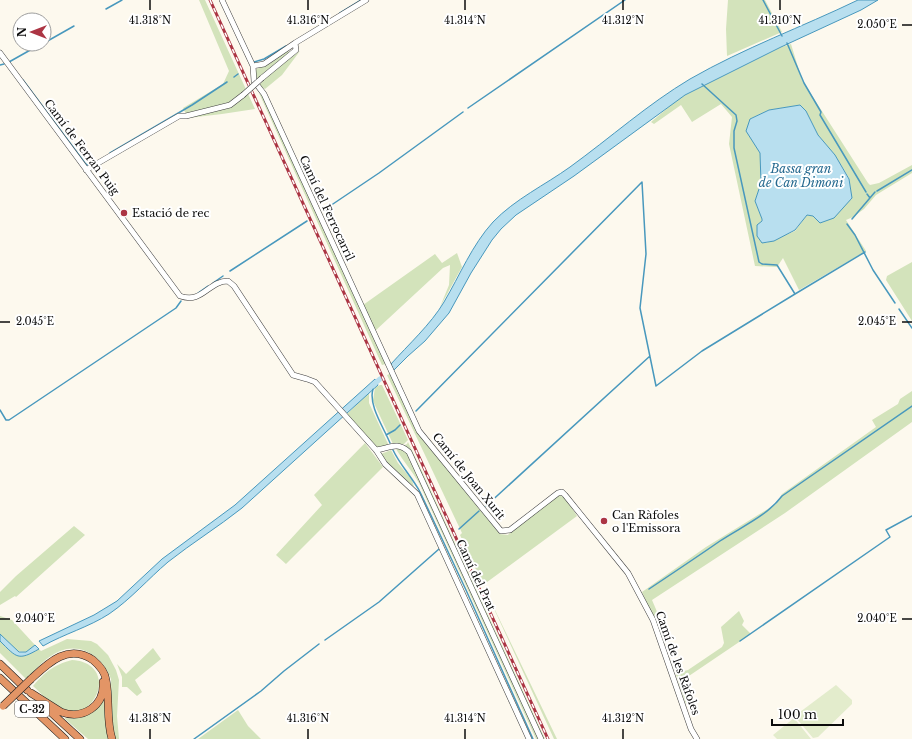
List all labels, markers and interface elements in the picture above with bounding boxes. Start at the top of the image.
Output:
north arrow [12,12,52,52]
text: 41.318°N [129,14,171,27]
text: 41.316°N [287,14,329,27]
text: 41.314°N [444,14,486,27]
text: 41.312°N [602,14,644,27]
text: 41.310°N [758,14,802,27]
text: 2.050°E [857,18,897,31]
text: N [15,26,29,37]
street label: Camí de Ferran Puig [41,96,123,198]
street label: Camí del Ferrocarril [296,153,358,263]
water label: Bassa gran de Can Dimoni [759,161,844,190]
place label: Estació de rec [132,206,210,220]
marker: Estació de rec [119,208,129,218]
text: 2.045°E [16,315,54,328]
text: 2.045°E [858,315,896,328]
street label: Camí de Joan Xurit [430,430,509,523]
place label: Can Ràfoles o l'Emissora [612,508,681,535]
marker: Can Ràfoles o l'Emissora [599,516,609,526]
street label: Camí del Prat [453,537,499,614]
street label: Camí de les Ràfoles [653,609,703,717]
text: 2.040°E [15,612,55,625]
text: 2.040°E [857,612,897,625]
road number: C-32 [15,701,49,717]
scale bar [772,701,843,727]
text: 100 m [778,707,817,722]
text: 41.318°N [129,712,171,725]
text: 41.316°N [287,712,329,725]
text: 41.314°N [444,712,486,725]
text: 41.312°N [602,712,644,725]

